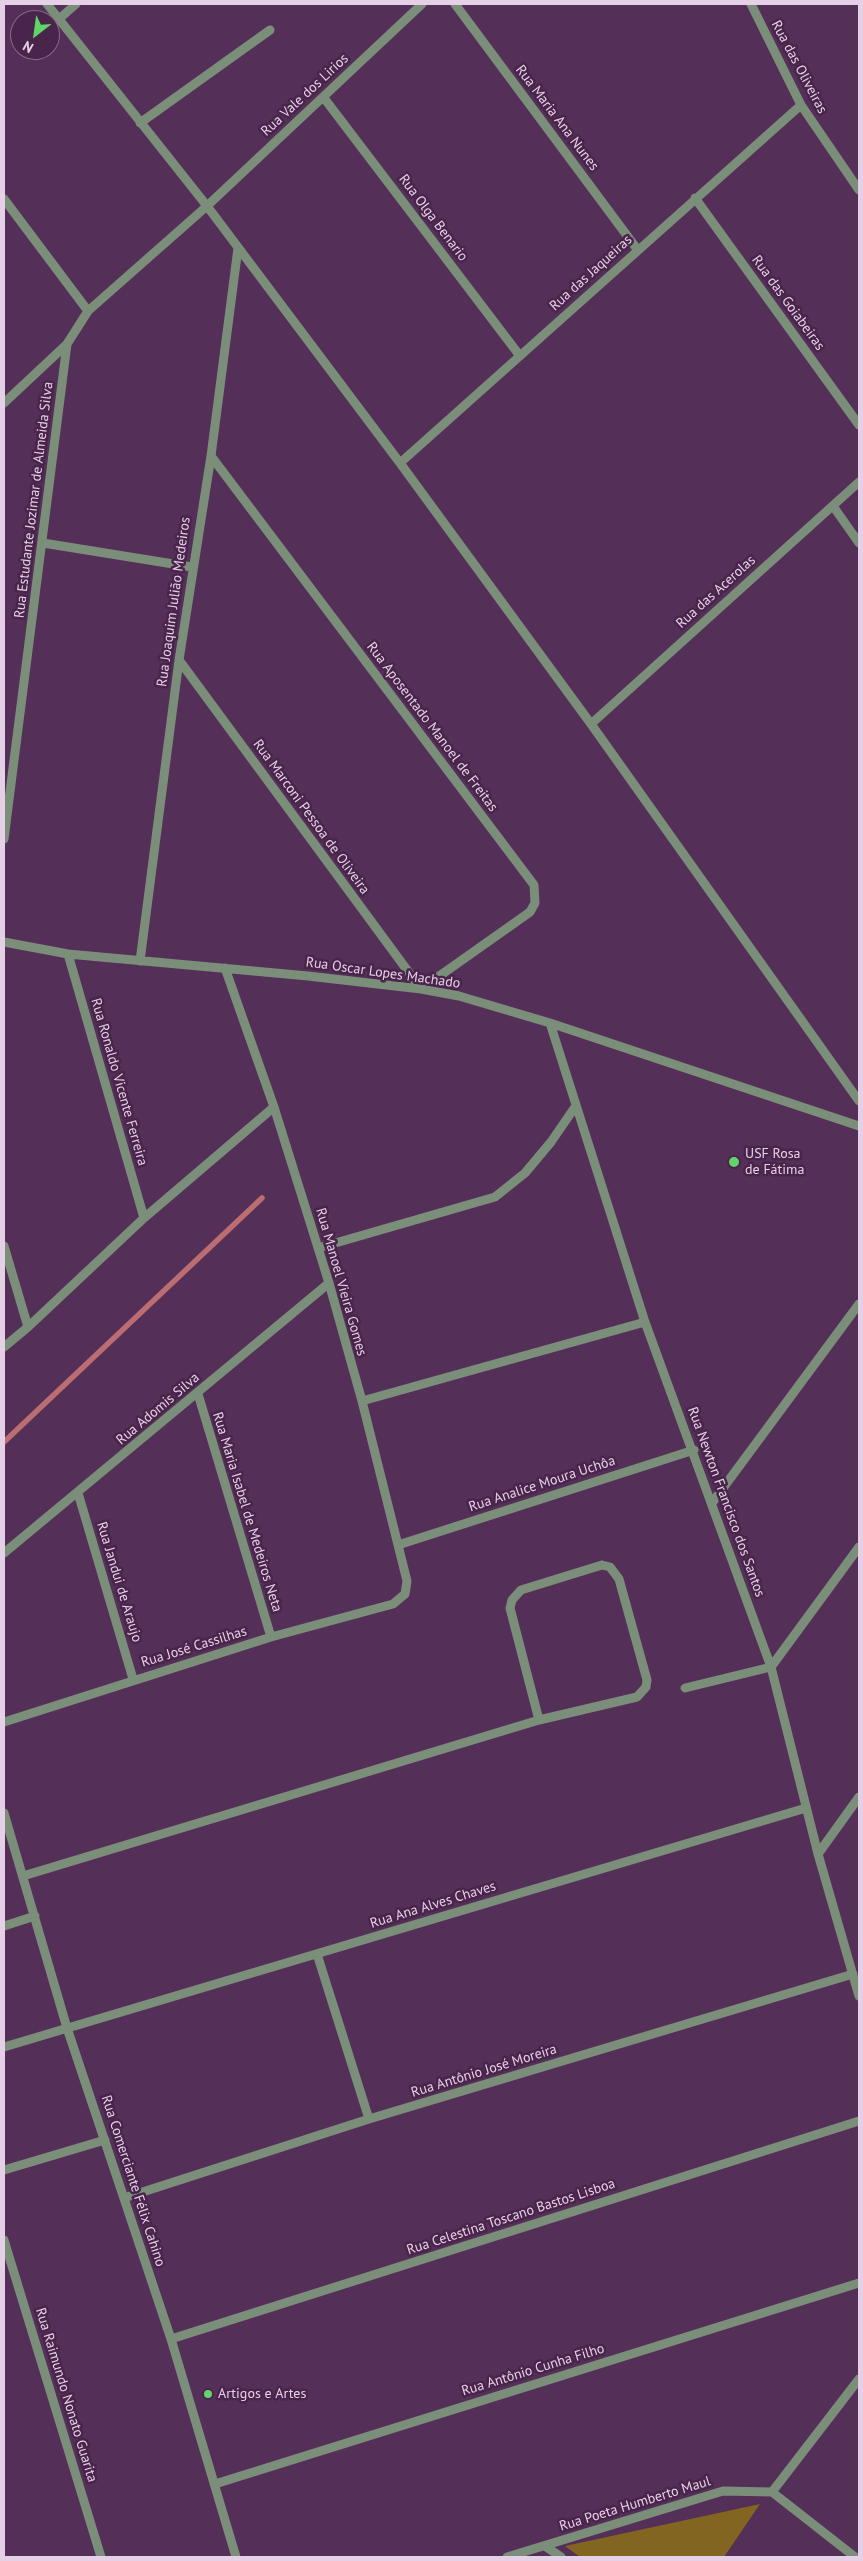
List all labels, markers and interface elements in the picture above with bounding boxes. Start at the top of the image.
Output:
north arrow [10,10,60,60]
street label: Rua das Oliveiras [767,18,831,116]
text: N [20,37,36,57]
street label: Rua Vale dos Lirios [258,50,352,140]
street label: Rua Maria Ana Nunes [512,62,602,174]
street label: Rua Olga Benario [395,171,471,265]
street label: Rua das Jaqueiras [546,232,636,314]
street label: Rua das Goiabeiras [748,252,828,354]
street label: Rua Estudante Jozimar de Almeida Silva [11,381,57,619]
street label: Rua Joaquim Julião Medeiros [154,516,194,688]
street label: Rua das Acerolas [673,552,759,632]
street label: Rua Aposentado Manoel de Freitas [363,639,501,815]
street label: Rua Marconi Pessoa de Oliveira [249,736,373,898]
street label: Rua Oscar Lopes Machado [305,954,461,992]
street label: Rua Ronaldo Vicente Ferreira [87,996,151,1168]
place label: USF Rosa de Fátima [745,1146,804,1178]
marker: USF Rosa de Fátima [727,1155,741,1169]
street label: Rua Manoel Vieira Gomes [312,1206,370,1358]
street label: Rua Adomis Silva [113,1369,203,1449]
street label: Rua Newton Francisco dos Santos [684,1405,768,1599]
street label: Rua Maria Isabel de Medeiros Neta [209,1410,285,1614]
street label: Rua Analice Moura Uchôa [467,1452,617,1516]
street label: Rua Jandui de Araujo [93,1520,145,1644]
street label: Rua José Cassilhas [139,1623,249,1671]
street label: Rua Ana Alves Chaves [368,1878,498,1932]
street label: Rua Antônio José Moreira [409,2041,559,2101]
street label: Rua Comerciante Félix Cahino [97,2093,169,2269]
street label: Rua Celestina Toscano Bastos Lisboa [405,2175,617,2259]
street label: Rua Raimundo Nonato Guarita [31,2306,101,2484]
street label: Rua Antônio Cunha Filho [460,2340,606,2400]
place label: Artigos e Artes [218,2386,306,2402]
marker: Artigos e Artes [202,2388,214,2400]
street label: Rua Poeta Humberto Maul [557,2473,713,2535]

